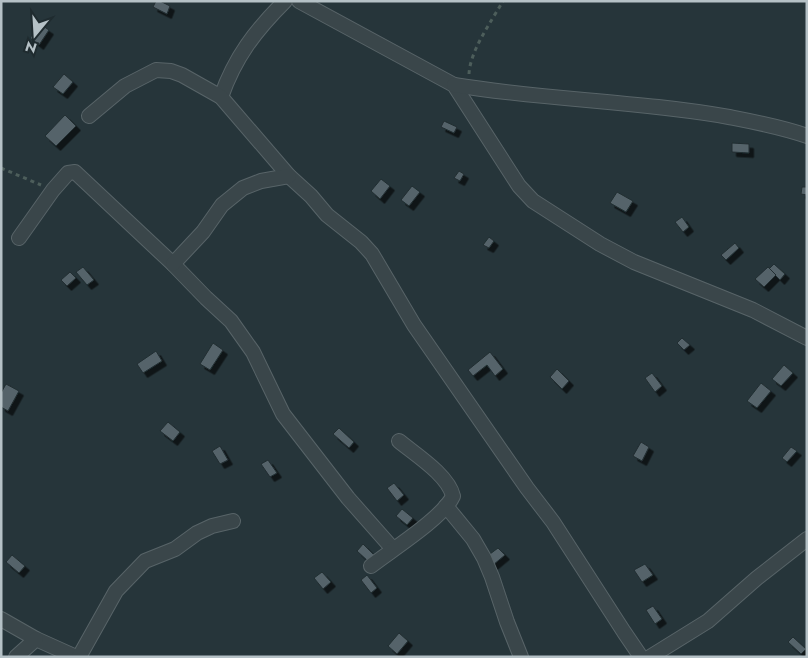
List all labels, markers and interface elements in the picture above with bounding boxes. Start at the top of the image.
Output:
north arrow [10,10,60,60]
text: N [23,36,39,59]

